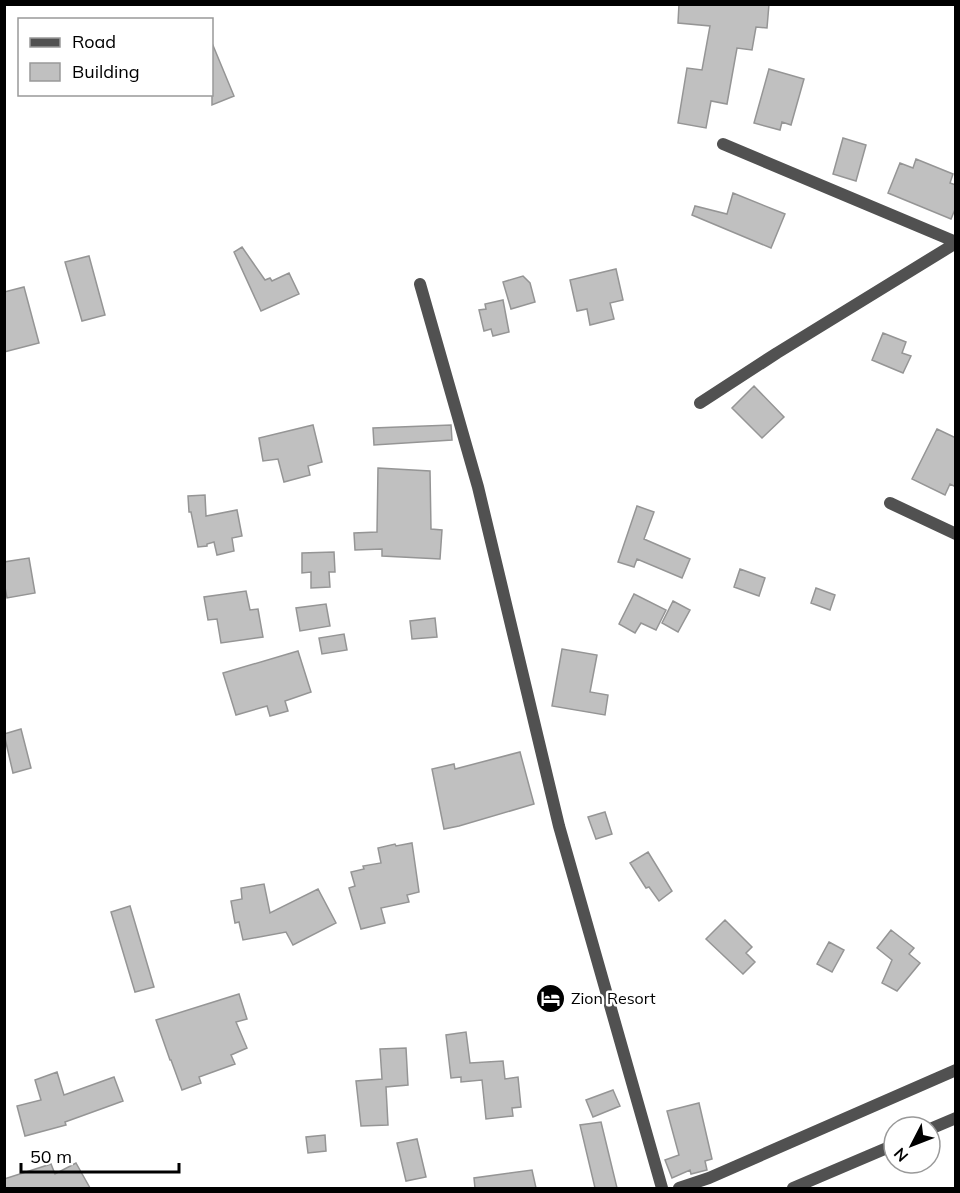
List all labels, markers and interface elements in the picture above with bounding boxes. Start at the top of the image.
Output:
legend [18,18,213,96]
text: Road [72,30,116,53]
text: Building [72,60,140,83]
hotel icon: Zion Resort [534,982,566,1014]
place label: Zion Resort [571,988,656,1008]
north arrow [882,1115,942,1175]
scale bar [21,1136,178,1174]
text: N [889,1144,912,1166]
text: 50 m [30,1145,72,1168]

